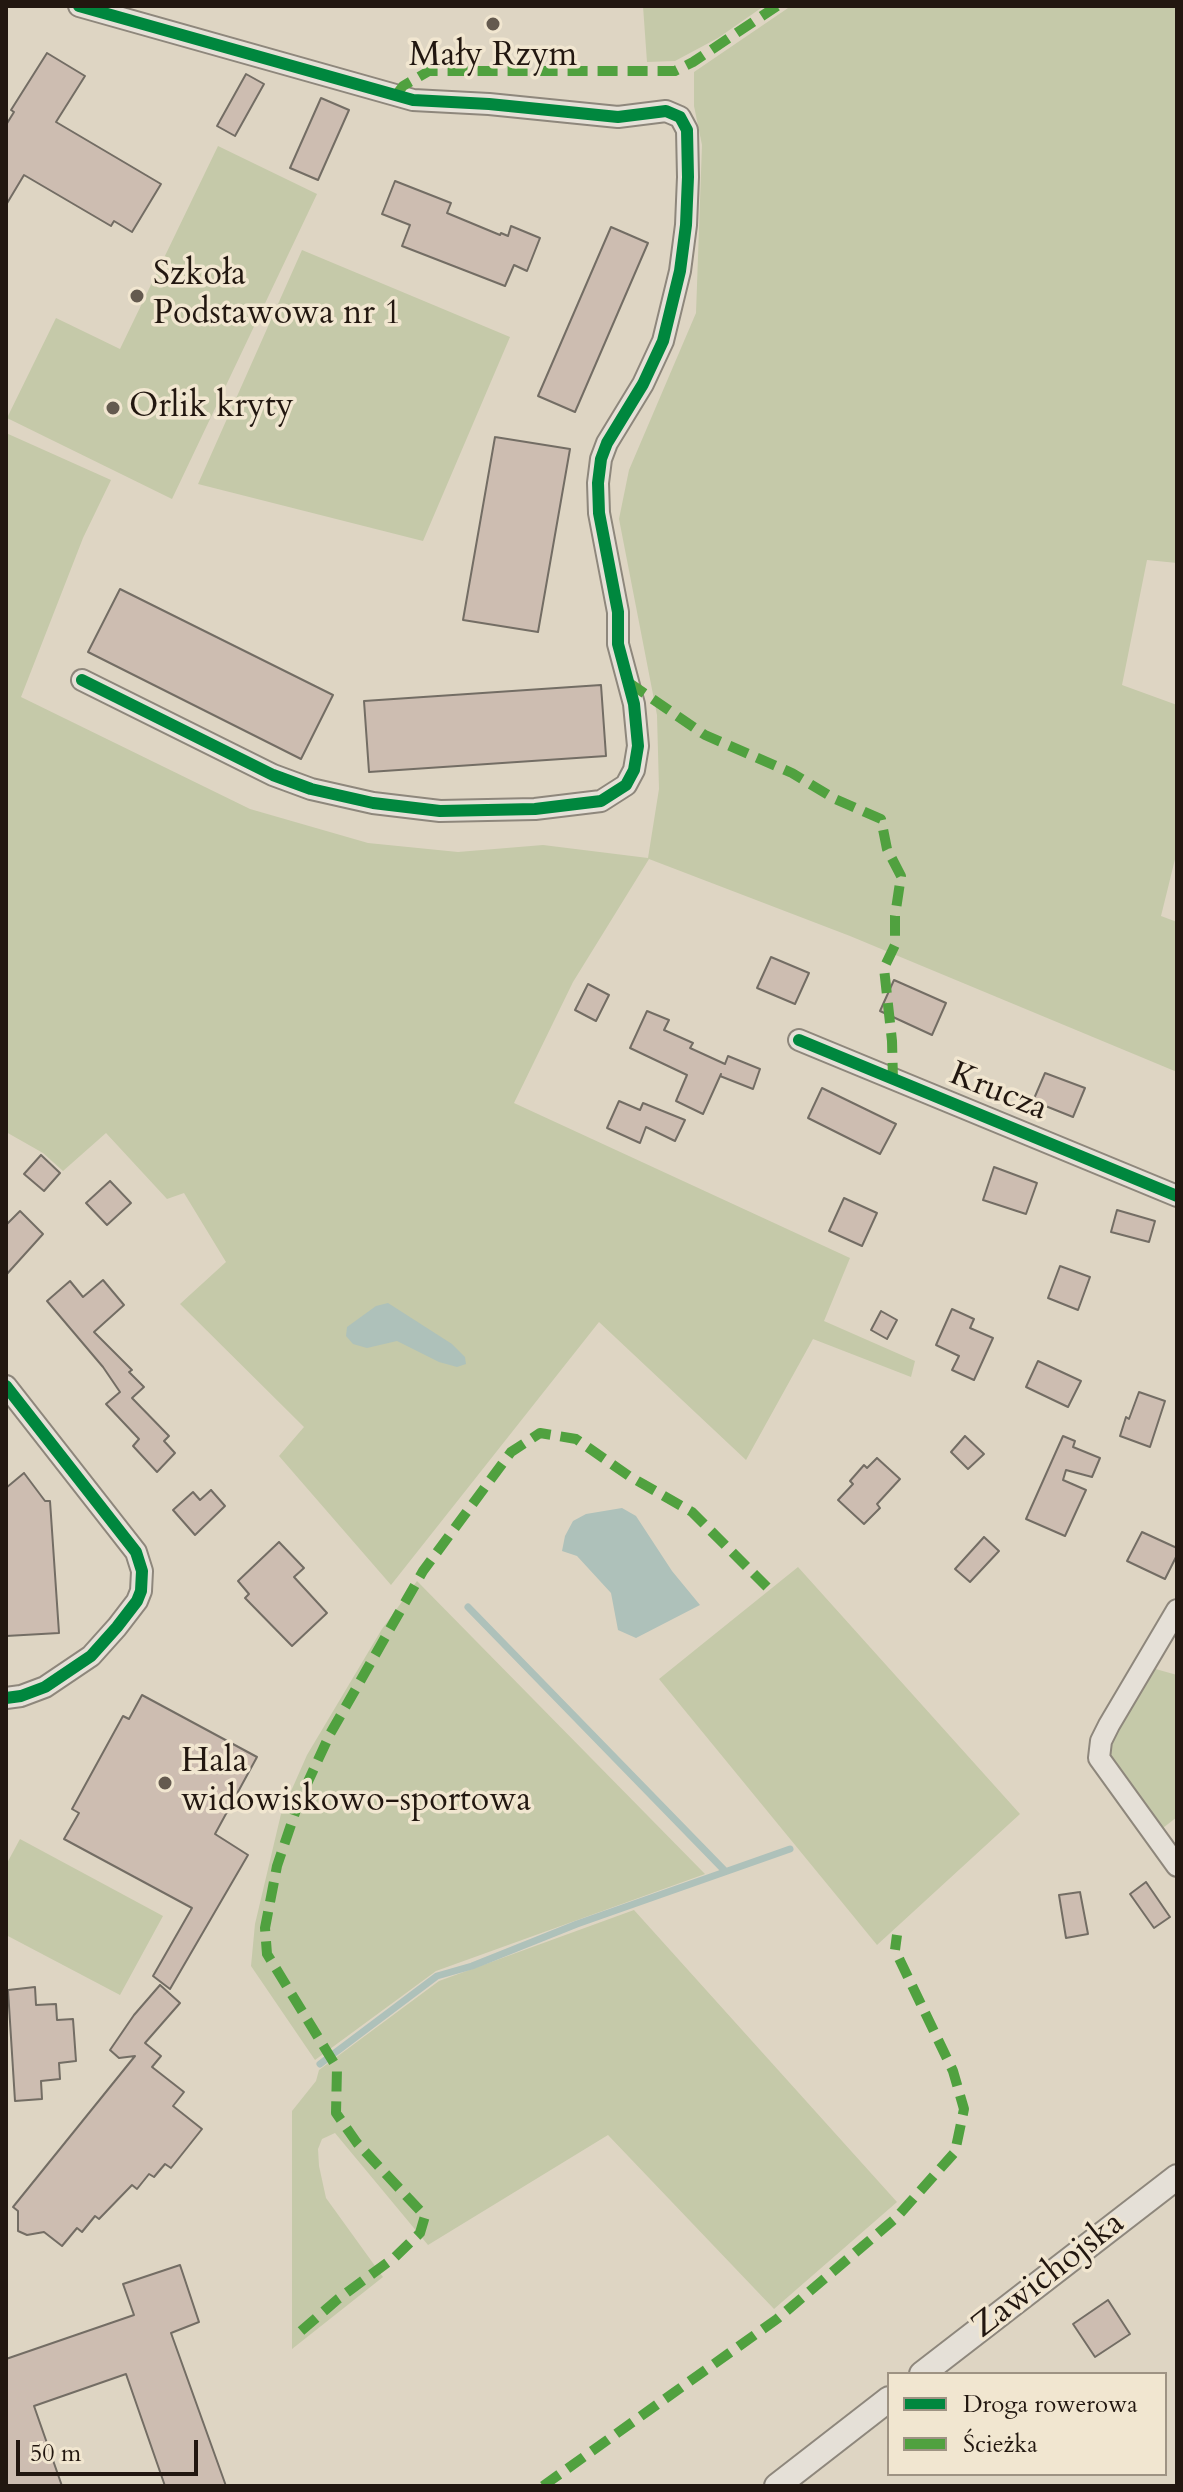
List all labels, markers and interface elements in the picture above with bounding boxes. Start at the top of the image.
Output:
marker: Mały Rzym [484,15,502,33]
place label: Mały Rzym [409,37,577,77]
place label: Szkoła Podstawowa nr 1 [153,256,401,336]
marker: Szkoła Podstawowa nr 1 [128,287,146,305]
place label: Orlik kryty [129,388,294,428]
marker: Orlik kryty [104,399,122,417]
street label: Krucza [943,1055,1053,1131]
place label: Hala widowiskowo-sportowa [181,1743,531,1822]
marker: Hala widowiskowo-sportowa [156,1774,174,1792]
street label: Zawichojska [965,2204,1133,2348]
legend [887,2372,1167,2476]
text: Droga rowerowa [963,2388,1138,2421]
scale bar [20,2424,202,2474]
text: Ścieżka [963,2428,1038,2461]
text: 50 m [30,2437,81,2470]

